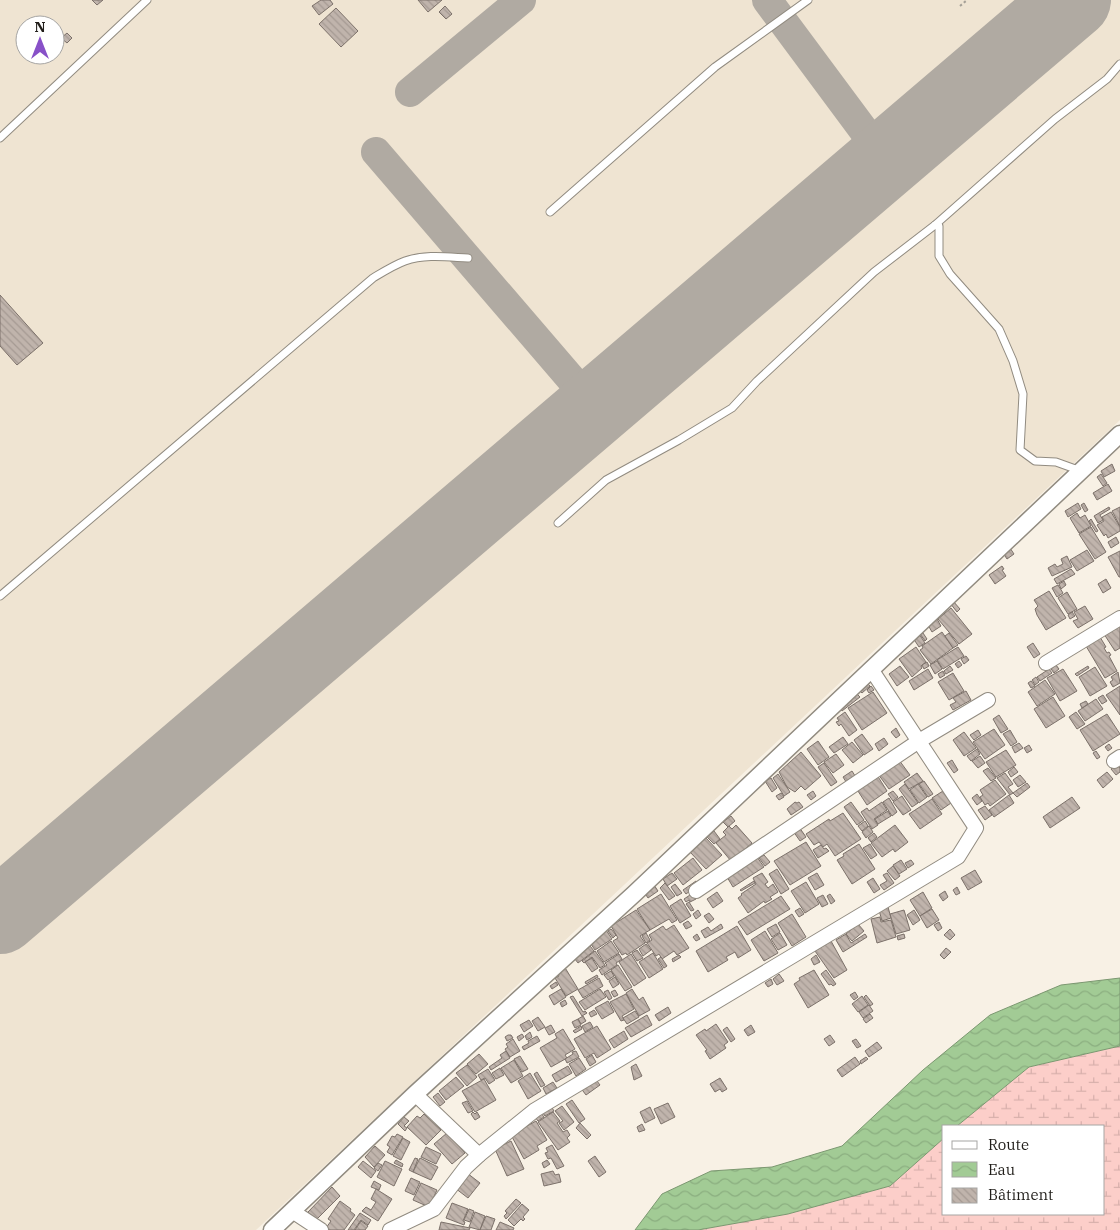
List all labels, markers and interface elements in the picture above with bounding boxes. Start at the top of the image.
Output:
north arrow [15,15,65,65]
text: N [34,18,46,36]
legend [942,1125,1105,1215]
text: Route [988,1135,1029,1154]
text: Eau [988,1160,1015,1179]
text: Bâtiment [988,1185,1053,1204]

